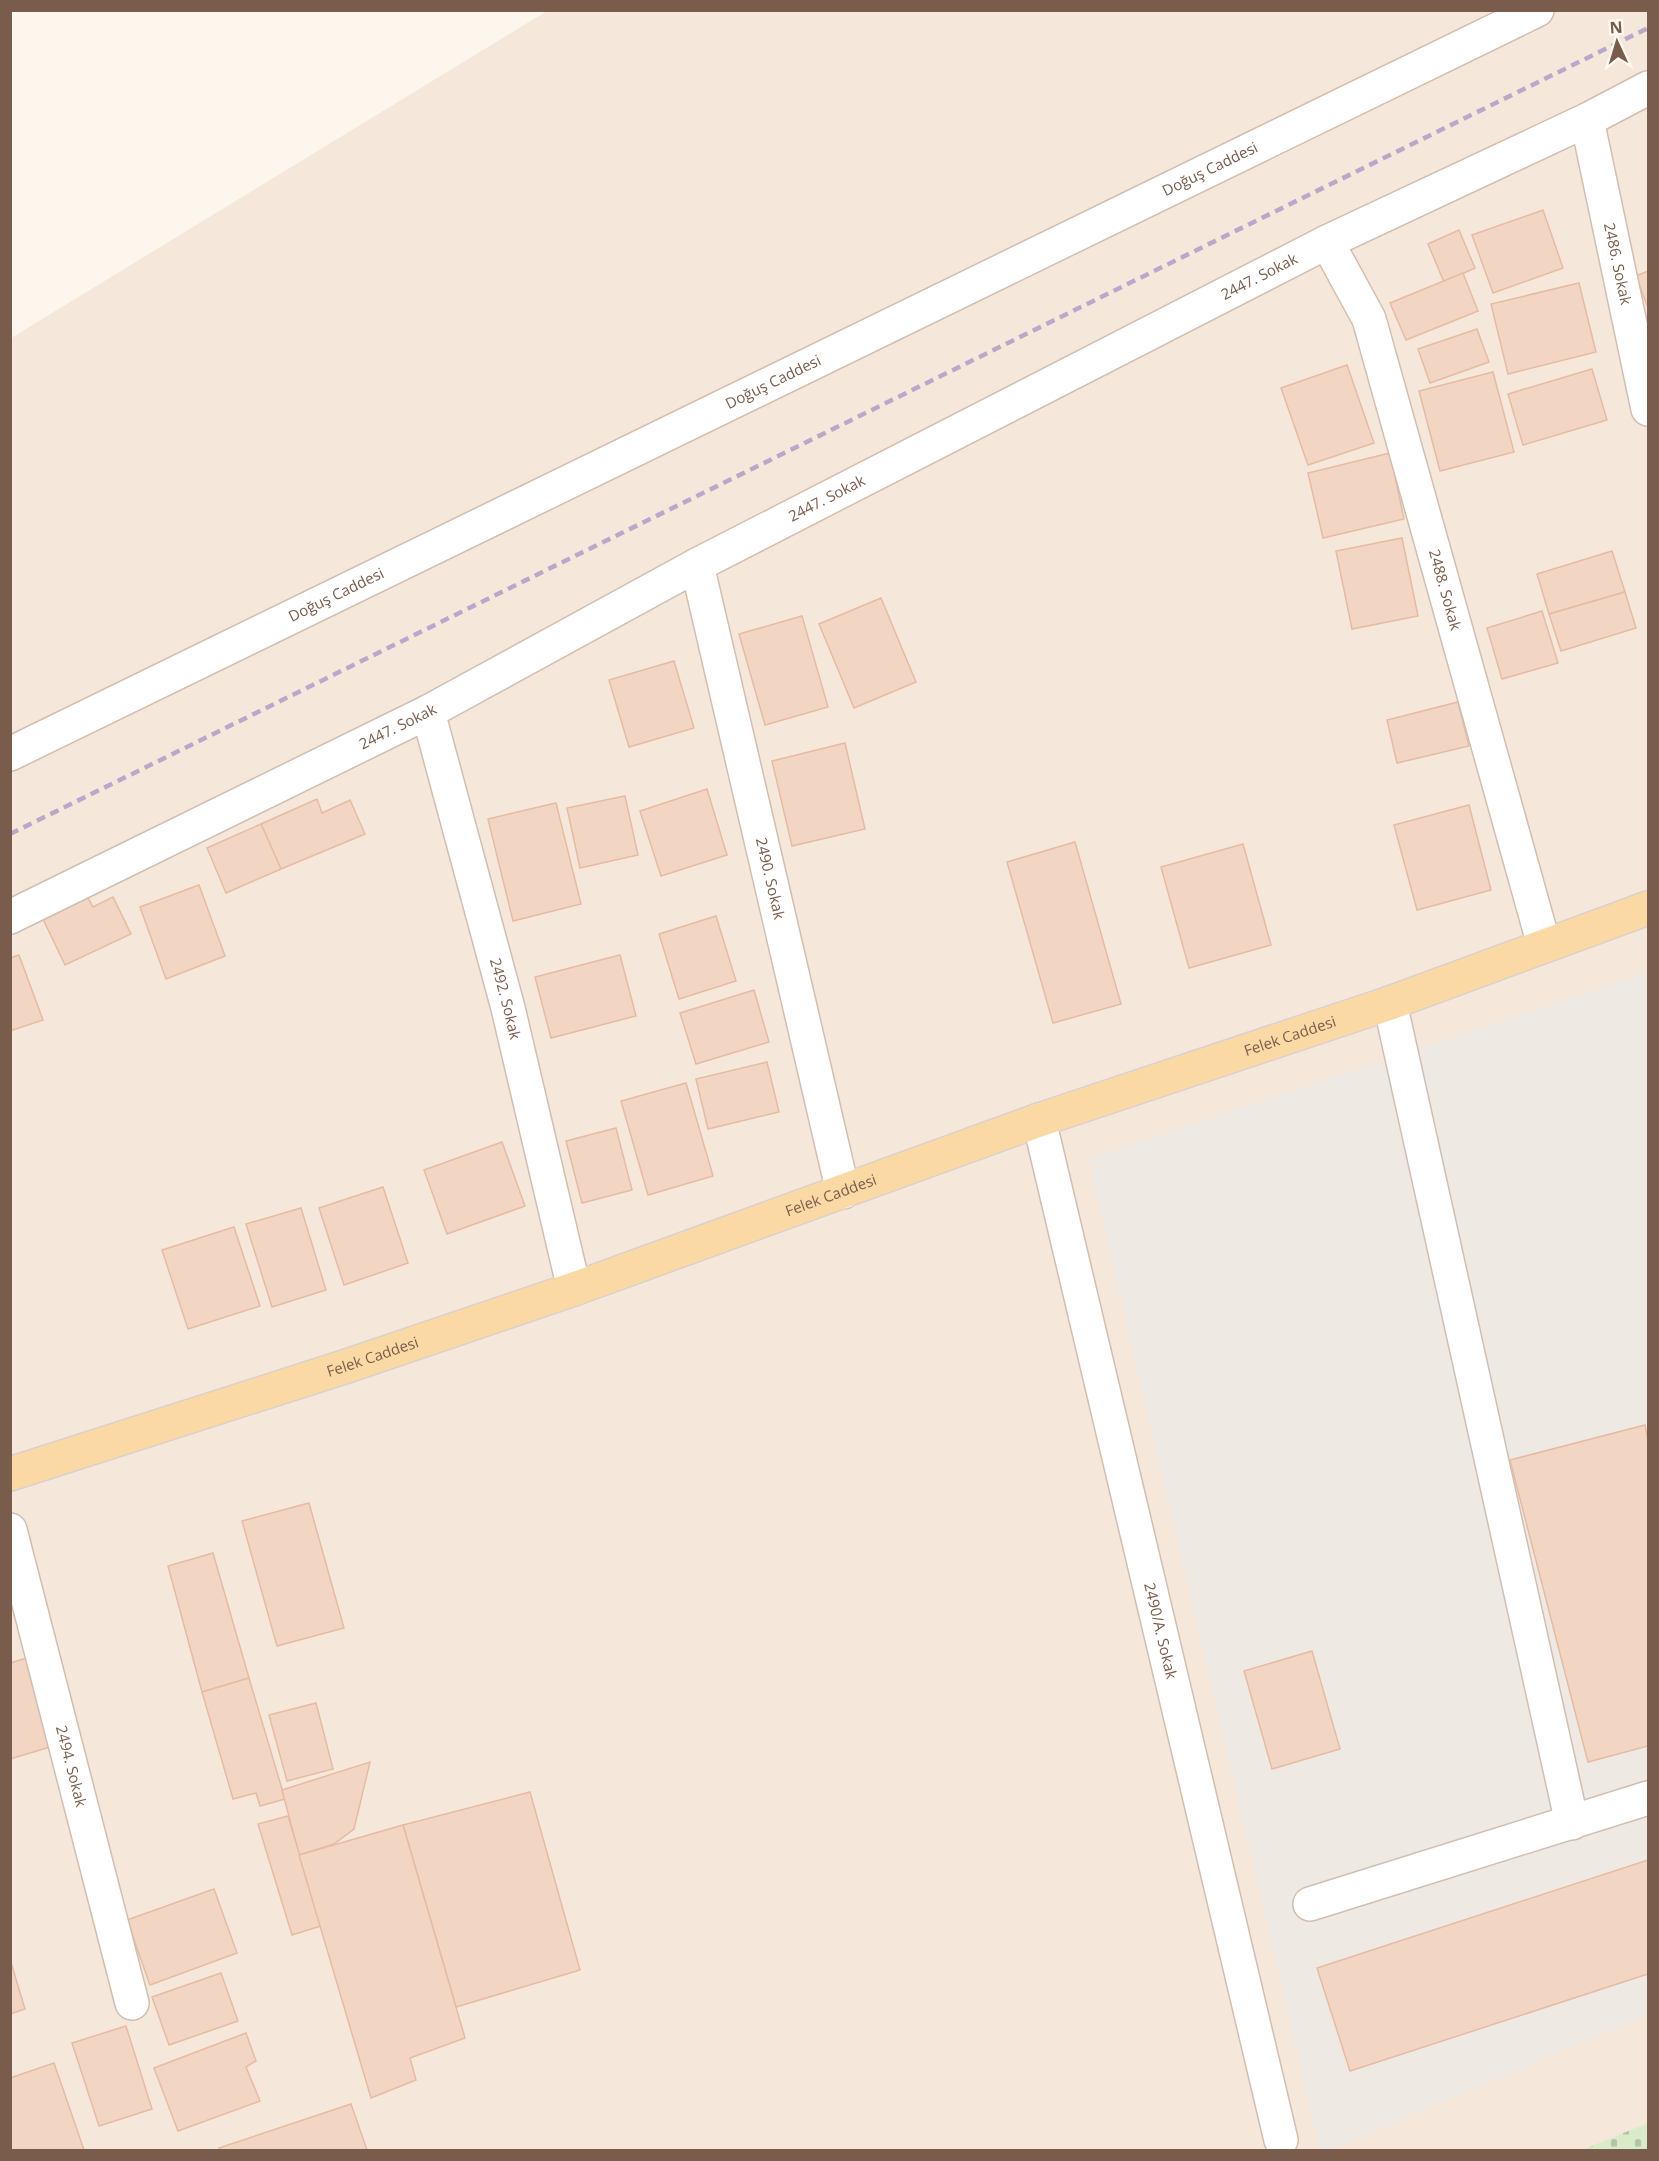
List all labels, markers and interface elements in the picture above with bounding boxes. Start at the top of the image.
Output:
north arrow [1587,12,1647,72]
text: N [1609,16,1623,38]
street label: Doğuş Caddesi [1159,137,1261,200]
street label: 2486. Sokak [1600,221,1637,307]
street label: 2447. Sokak [1217,248,1301,304]
street label: Doğuş Caddesi [722,349,824,413]
street label: 2447. Sokak [785,470,868,526]
street label: 2488. Sokak [1425,547,1467,633]
street label: Doğuş Caddesi [285,562,387,626]
street label: 2447. Sokak [356,698,440,753]
street label: 2490. Sokak [752,835,790,921]
street label: 2492. Sokak [486,956,526,1041]
street label: Felek Caddesi [1241,1011,1338,1060]
street label: Felek Caddesi [782,1169,879,1220]
street label: Felek Caddesi [324,1331,421,1381]
street label: 2490/A. Sokak [1140,1580,1182,1681]
street label: 2494. Sokak [52,1723,92,1809]

